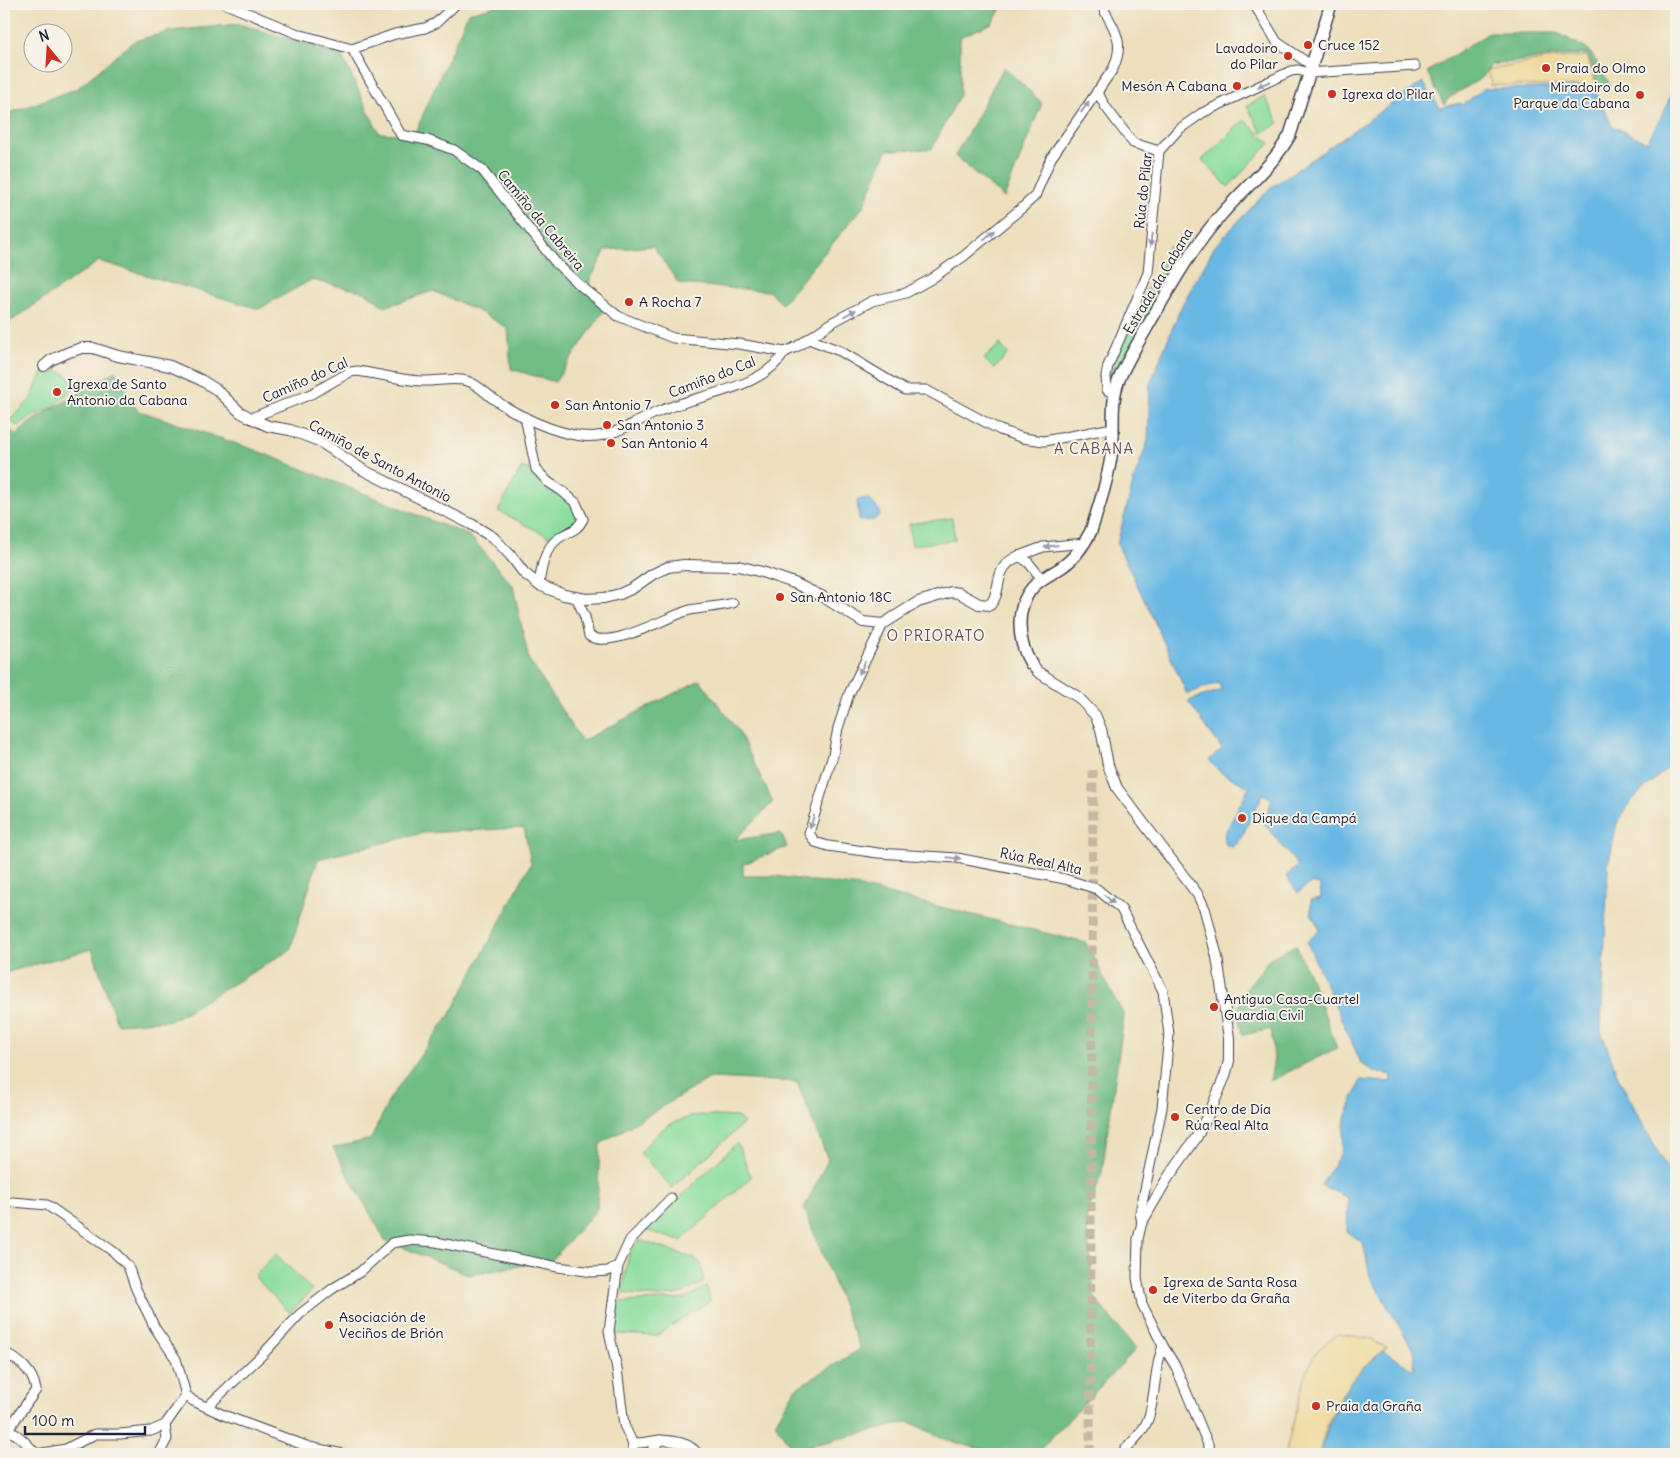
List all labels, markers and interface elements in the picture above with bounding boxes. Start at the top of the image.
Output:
north arrow [22,22,72,72]
text: N [37,26,51,46]
place label: Cruce 152 [1318,36,1380,54]
place label: Lavadoiro do Pilar [1215,39,1278,73]
marker: Cruce 152 [1302,39,1314,51]
marker: Lavadoiro do Pilar [1282,50,1294,62]
place label: Praia do Olmo [1556,59,1646,77]
marker: Praia do Olmo [1540,62,1552,74]
place label: Mesón A Cabana [1121,77,1227,95]
place label: Miradoiro do Parque da Cabana [1513,78,1630,112]
marker: Mesón A Cabana [1231,80,1243,92]
one-way arrow [1257,80,1271,88]
place label: Igrexa do Pilar [1342,85,1435,103]
marker: Igrexa do Pilar [1326,88,1338,100]
marker: Miradoiro do Parque da Cabana [1634,89,1646,101]
one-way arrow [1080,100,1090,114]
street label: Rúa do Pilar [1130,152,1156,230]
street label: Camiño da Cabreira [494,166,588,274]
street label: Estrada da Cabana [1119,225,1197,337]
one-way arrow [983,229,996,240]
one-way arrow [1147,232,1155,248]
place label: A Rocha 7 [639,293,702,311]
marker: A Rocha 7 [623,296,635,308]
one-way arrow [842,309,857,317]
street label: Camiño do Cal [666,352,758,402]
street label: Camiño do Cal [260,353,350,407]
place label: Igrexa de Santo Antonio da Cabana [67,375,187,409]
marker: Igrexa de Santo Antonio da Cabana [51,386,63,398]
place label: San Antonio 7 [565,396,651,414]
marker: San Antonio 7 [549,399,561,411]
street label: Camiño de Santo Antonio [305,416,455,506]
place label: San Antonio 3 [617,416,704,434]
marker: San Antonio 3 [601,419,613,431]
place label: San Antonio 4 [621,434,708,452]
marker: San Antonio 4 [605,437,617,449]
district label: A CABANA [1054,439,1134,458]
one-way arrow [1043,542,1059,550]
place label: San Antonio 18C [790,588,892,606]
marker: San Antonio 18C [774,591,786,603]
district label: O PRIORATO [886,626,986,645]
one-way arrow [858,661,866,675]
place label: Dique da Campá [1252,809,1357,827]
marker: Dique da Campá [1236,812,1248,824]
one-way arrow [808,814,816,829]
street label: Rúa Real Alta [998,843,1084,879]
one-way arrow [946,854,962,862]
one-way arrow [1102,893,1115,904]
place label: Antiguo Casa-Cuartel Guardia Civil [1224,990,1359,1024]
marker: Antiguo Casa-Cuartel Guardia Civil [1208,1001,1220,1013]
place label: Centro de Día Rúa Real Alta [1185,1100,1271,1134]
marker: Centro de Día Rúa Real Alta [1169,1111,1181,1123]
place label: Igrexa de Santa Rosa de Viterbo da Graña [1163,1273,1297,1307]
marker: Igrexa de Santa Rosa de Viterbo da Graña [1147,1284,1159,1296]
place label: Asociación de Veciños de Brión [339,1308,444,1342]
marker: Asociación de Veciños de Brión [323,1319,335,1331]
place label: Praia da Graña [1326,1397,1422,1415]
marker: Praia da Graña [1310,1400,1322,1412]
scale bar [25,1403,145,1435]
text: 100 m [32,1411,74,1430]

